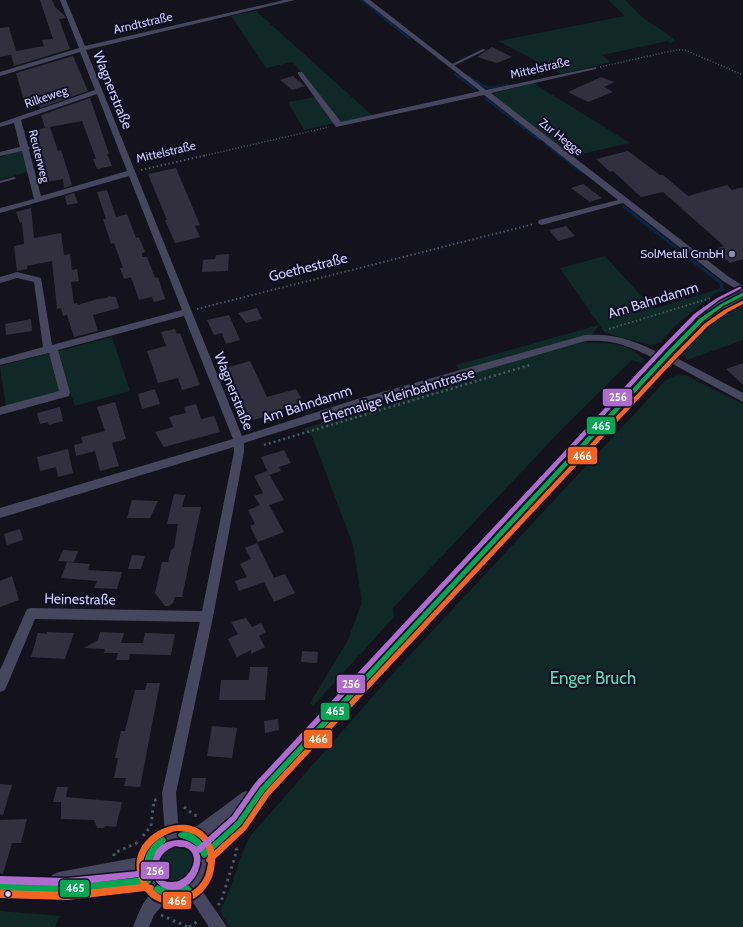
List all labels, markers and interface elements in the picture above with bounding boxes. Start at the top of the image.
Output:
street label: Arndtstraße [112,8,174,37]
street label: Wagnerstraße [89,48,137,132]
street label: Mittelstraße [509,53,571,82]
street label: Rilkeweg [22,82,70,111]
street label: Zur Hegge [536,115,586,158]
street label: Reuterweg [26,128,54,185]
street label: Mittelstraße [135,137,197,166]
place label: SolMetall GmbH [640,246,724,261]
street label: Goethestraße [267,249,349,285]
marker: SolMetall GmbH [727,249,737,259]
street label: Am Bahndamm [606,278,700,322]
street label: Wagnerstraße [210,349,258,433]
street label: Ehemalige Kleinbahntrasse [320,363,476,427]
street label: Am Bahndamm [260,381,354,427]
line badge: 256 [602,388,633,407]
text: 256 [609,390,627,404]
line badge: 465 [586,416,616,435]
text: 465 [592,419,611,433]
line badge: 466 [567,446,598,465]
text: 466 [572,449,592,463]
street label: Heinestraße [44,589,116,609]
park label: Enger Bruch [550,668,636,688]
line badge: 256 [336,674,366,694]
text: 256 [342,677,360,691]
line badge: 465 [320,702,350,721]
text: 465 [326,704,345,718]
line badge: 466 [303,729,333,749]
text: 466 [308,732,328,746]
line badge: 256 [140,861,170,880]
text: 256 [146,864,164,878]
line badge: 465 [59,879,90,898]
text: 465 [66,881,85,895]
unlabelled marker [3,889,13,899]
line badge: 466 [162,891,192,910]
text: 466 [167,894,187,908]

